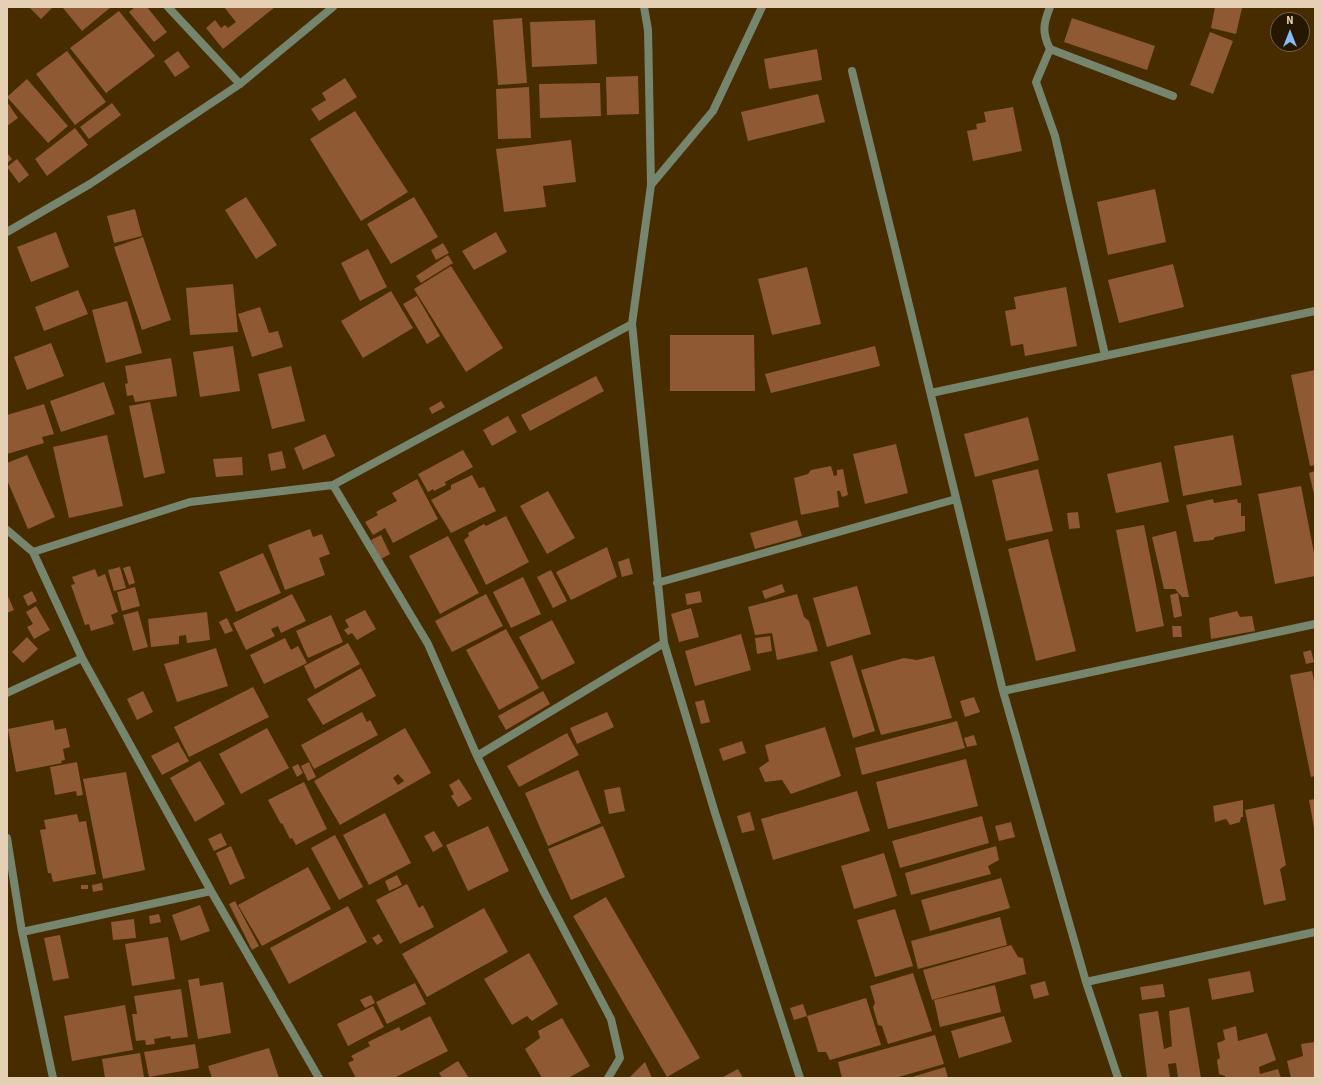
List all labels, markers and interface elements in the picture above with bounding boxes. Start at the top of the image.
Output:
north arrow [1270,12,1310,52]
text: N [1286,13,1294,28]

